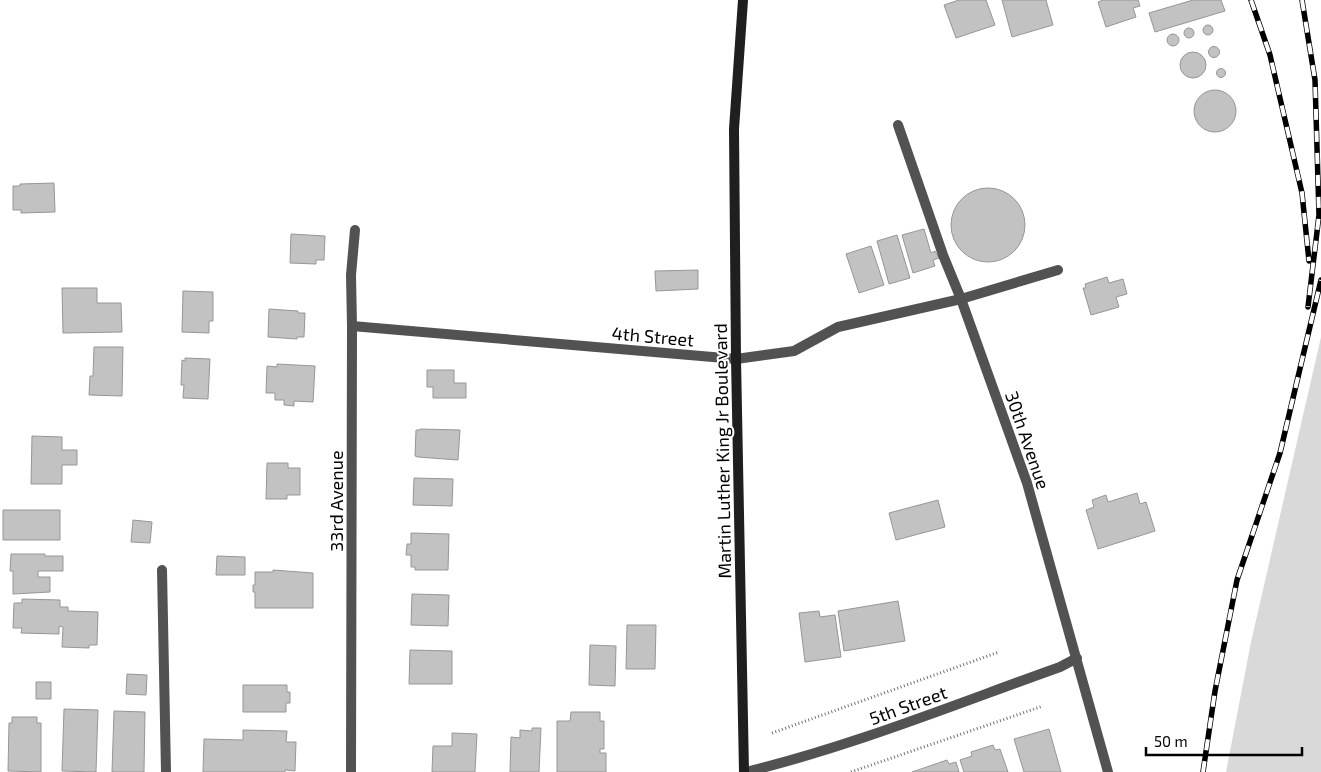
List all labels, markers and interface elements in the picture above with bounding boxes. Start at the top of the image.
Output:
street label: 4th Street [611,321,695,351]
street label: Martin Luther King Jr Boulevard [709,323,735,579]
street label: 30th Avenue [1001,388,1055,492]
street label: 33rd Avenue [325,450,347,552]
street label: 5th Street [866,681,950,729]
scale bar [1146,724,1302,756]
text: 50 m [1154,732,1188,750]

